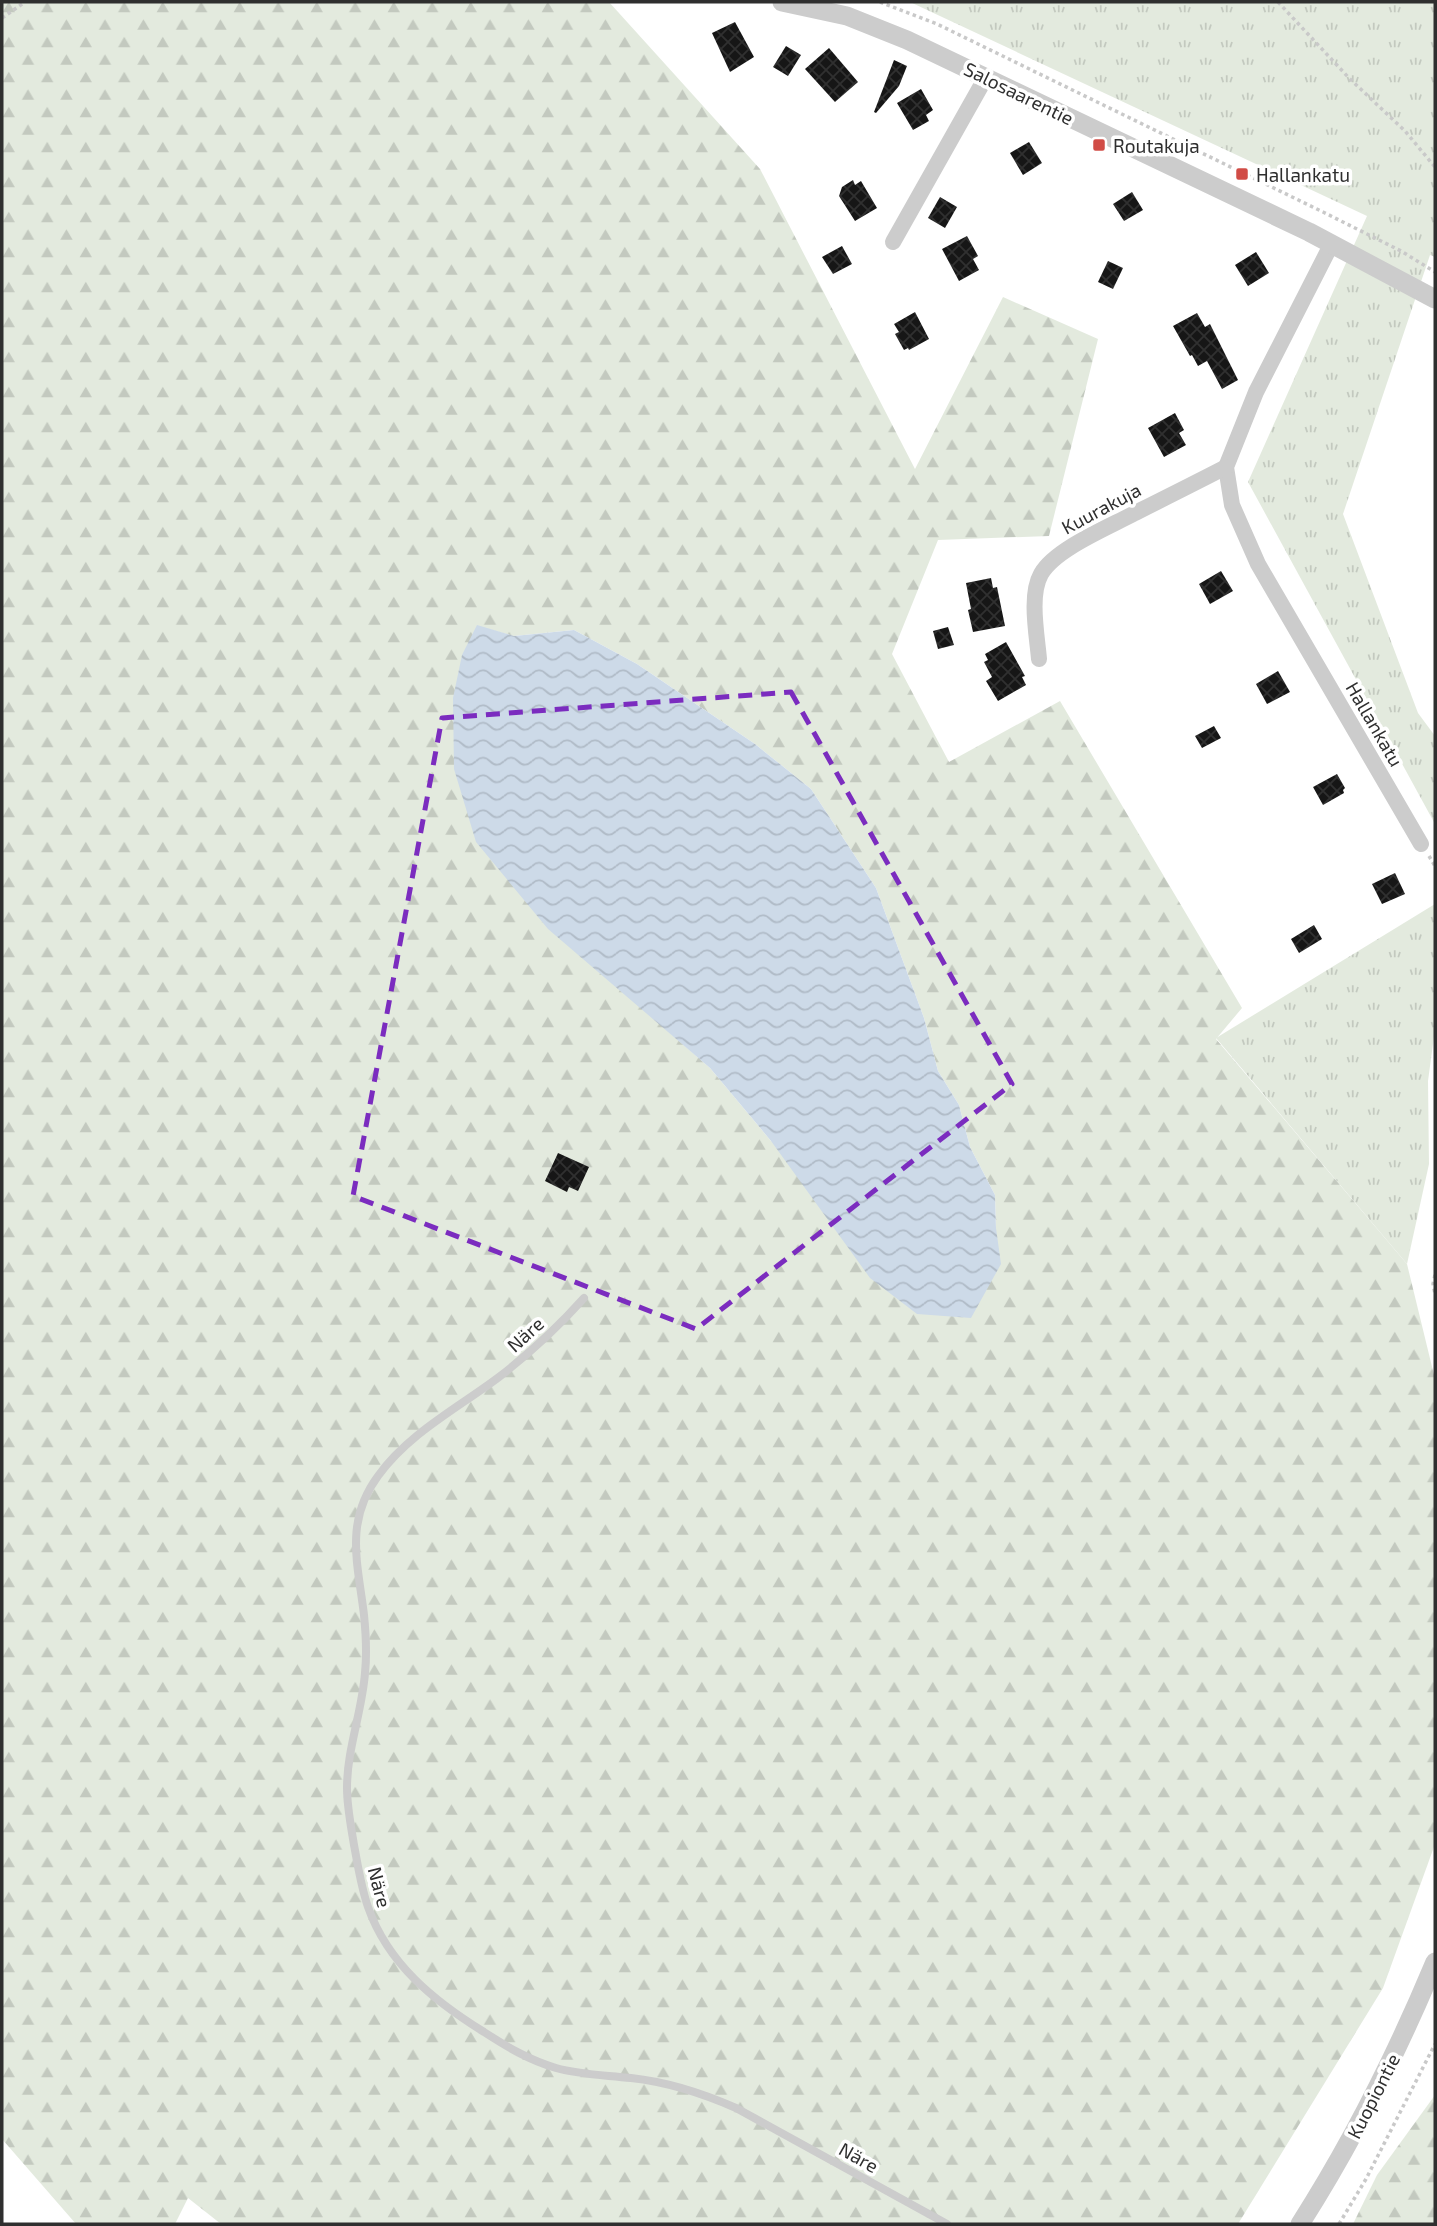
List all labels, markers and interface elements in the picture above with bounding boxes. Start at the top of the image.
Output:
street label: Salosaarentie [961,57,1077,129]
place label: Routakuja [1113,134,1200,157]
marker: Routakuja [1091,137,1107,153]
place label: Hallankatu [1256,163,1350,186]
marker: Hallankatu [1234,166,1250,182]
street label: Kuurakuja [1057,478,1145,538]
street label: Hallankatu [1342,678,1408,770]
street label: Näre [502,1312,548,1356]
street label: Näre [364,1864,396,1910]
street label: Kuopiontie [1342,2050,1404,2142]
street label: Näre [835,2137,883,2177]

